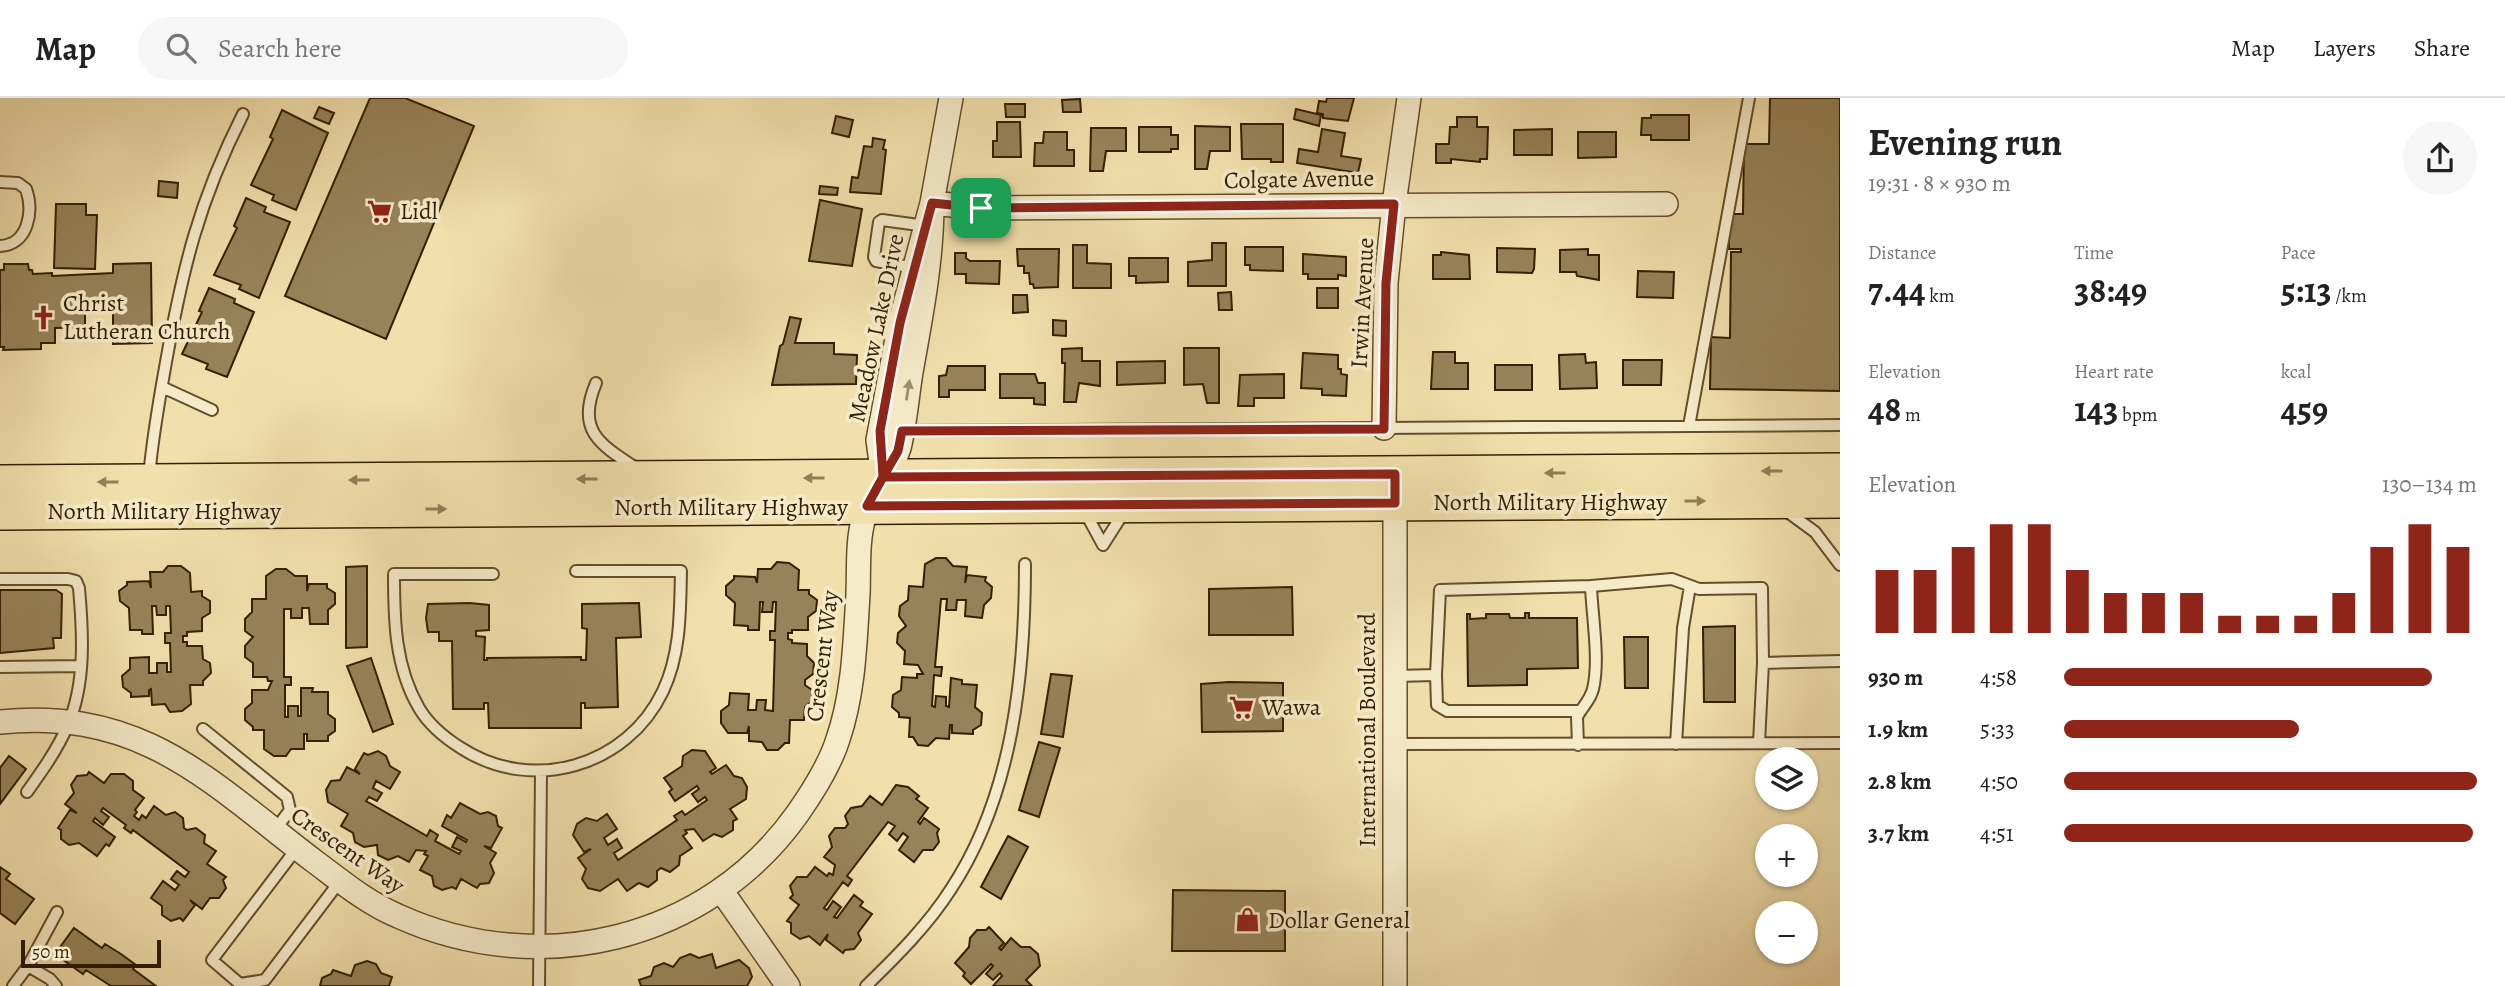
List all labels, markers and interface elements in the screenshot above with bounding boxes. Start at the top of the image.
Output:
search box [138,17,628,80]
text: Map [35,26,96,71]
icon: search [162,29,200,67]
text: Search here [218,31,342,66]
text: Map [2231,32,2275,64]
text: Layers [2313,32,2376,64]
text: Share [2414,32,2470,64]
text: Evening run [1868,116,2062,168]
button: share [2403,121,2477,195]
street label: Colgate Avenue [1224,162,1374,196]
text: 19:31 · 8 × 930 m [1868,168,2011,199]
pin [951,178,1011,238]
icon: arrive [962,189,1000,227]
place label: Lidl [400,195,438,227]
supermarket icon: Lidl [366,197,394,225]
street label: Meadow Lake Drive [840,231,912,425]
street label: Irwin Avenue [1343,237,1381,369]
text: Distance [1868,240,1936,266]
text: Time [2074,240,2114,266]
text: Pace [2281,240,2316,266]
text: 7.44 [1868,266,1925,314]
text: 38:49 [2074,266,2147,314]
text: 5:13 [2281,266,2332,314]
text: km [1925,283,1955,309]
text: /km [2332,283,2367,309]
place label: Christ Lutheran Church [63,287,231,347]
church icon: Christ Lutheran Church [29,303,57,331]
text: Elevation [1868,359,1941,385]
text: Heart rate [2074,359,2154,385]
text: kcal [2281,359,2311,385]
one-way arrow [903,379,914,401]
text: 48 [1868,385,1901,433]
text: 143 [2074,385,2118,433]
text: 459 [2281,385,2328,433]
text: m [1901,402,1921,428]
text: bpm [2118,402,2158,428]
one-way arrow [1761,465,1783,477]
one-way arrow [1544,467,1566,479]
text: Elevation [1868,469,1956,500]
text: 130–134 m [2382,469,2477,500]
one-way arrow [803,472,825,484]
one-way arrow [576,473,598,485]
one-way arrow [348,475,370,486]
one-way arrow [96,476,118,488]
street label: North Military Highway [1433,486,1667,518]
street label: North Military Highway [614,491,848,523]
street label: North Military Highway [47,495,281,527]
one-way arrow [1684,495,1706,507]
one-way arrow [425,503,447,515]
street label: Crescent Way [798,588,846,724]
street label: International Boulevard [1351,613,1383,847]
text: 930 m [1868,662,1923,693]
text: 4:58 [1980,662,2017,693]
place label: Wawa [1261,691,1322,723]
supermarket icon: Wawa [1228,693,1256,721]
text: 1.9 km [1868,714,1928,745]
text: 5:33 [1980,714,2015,745]
map controls [1755,747,1818,964]
button: layers [1755,747,1818,810]
text: 2.8 km [1868,766,1932,797]
text: 4:50 [1980,766,2018,797]
street label: Crescent Way [285,799,412,901]
text: 3.7 km [1868,818,1929,849]
text: 4:51 [1980,818,2014,849]
button: + [1755,824,1818,887]
button: − [1755,901,1818,964]
place label: Dollar General [1268,904,1410,936]
shop icon: Dollar General [1234,906,1262,934]
scale bar [21,937,161,969]
text: 50 m [32,939,70,965]

